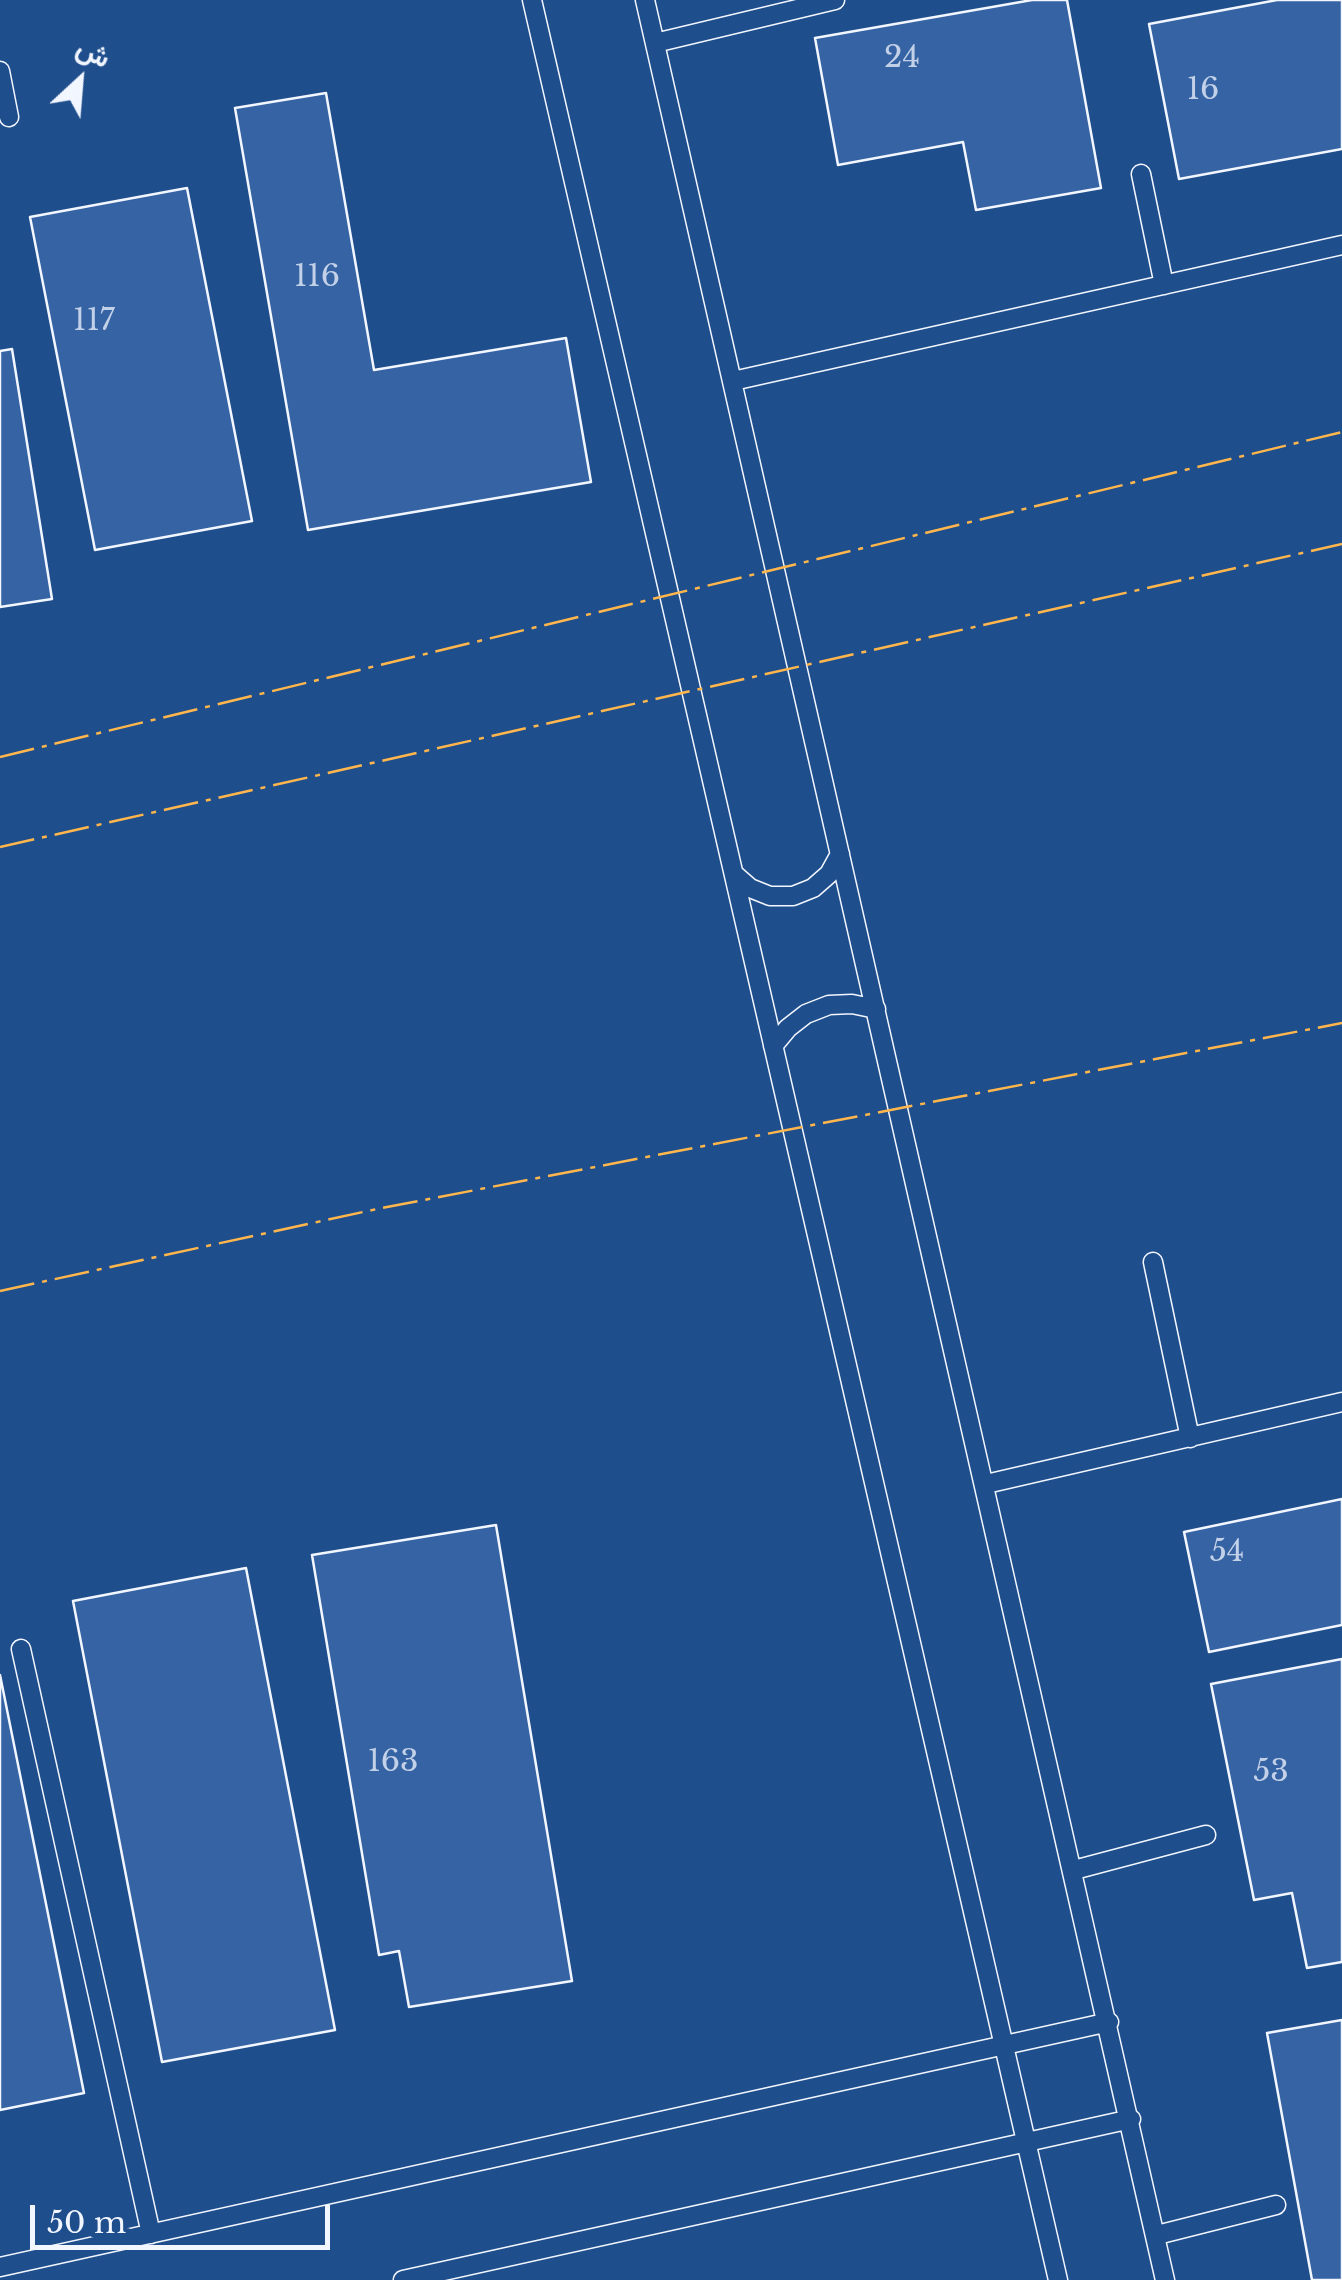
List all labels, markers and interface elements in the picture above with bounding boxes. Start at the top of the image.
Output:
text: ش [71,29,116,76]
north arrow [30,30,130,130]
house number: 24 [884,41,920,77]
house number: 16 [1187,73,1219,109]
house number: 116 [294,260,340,296]
house number: 117 [73,304,115,340]
house number: 54 [1210,1535,1244,1571]
house number: 163 [367,1745,419,1781]
house number: 53 [1253,1755,1289,1791]
scale bar [35,2185,335,2247]
text: 50 m [47,2204,126,2241]

